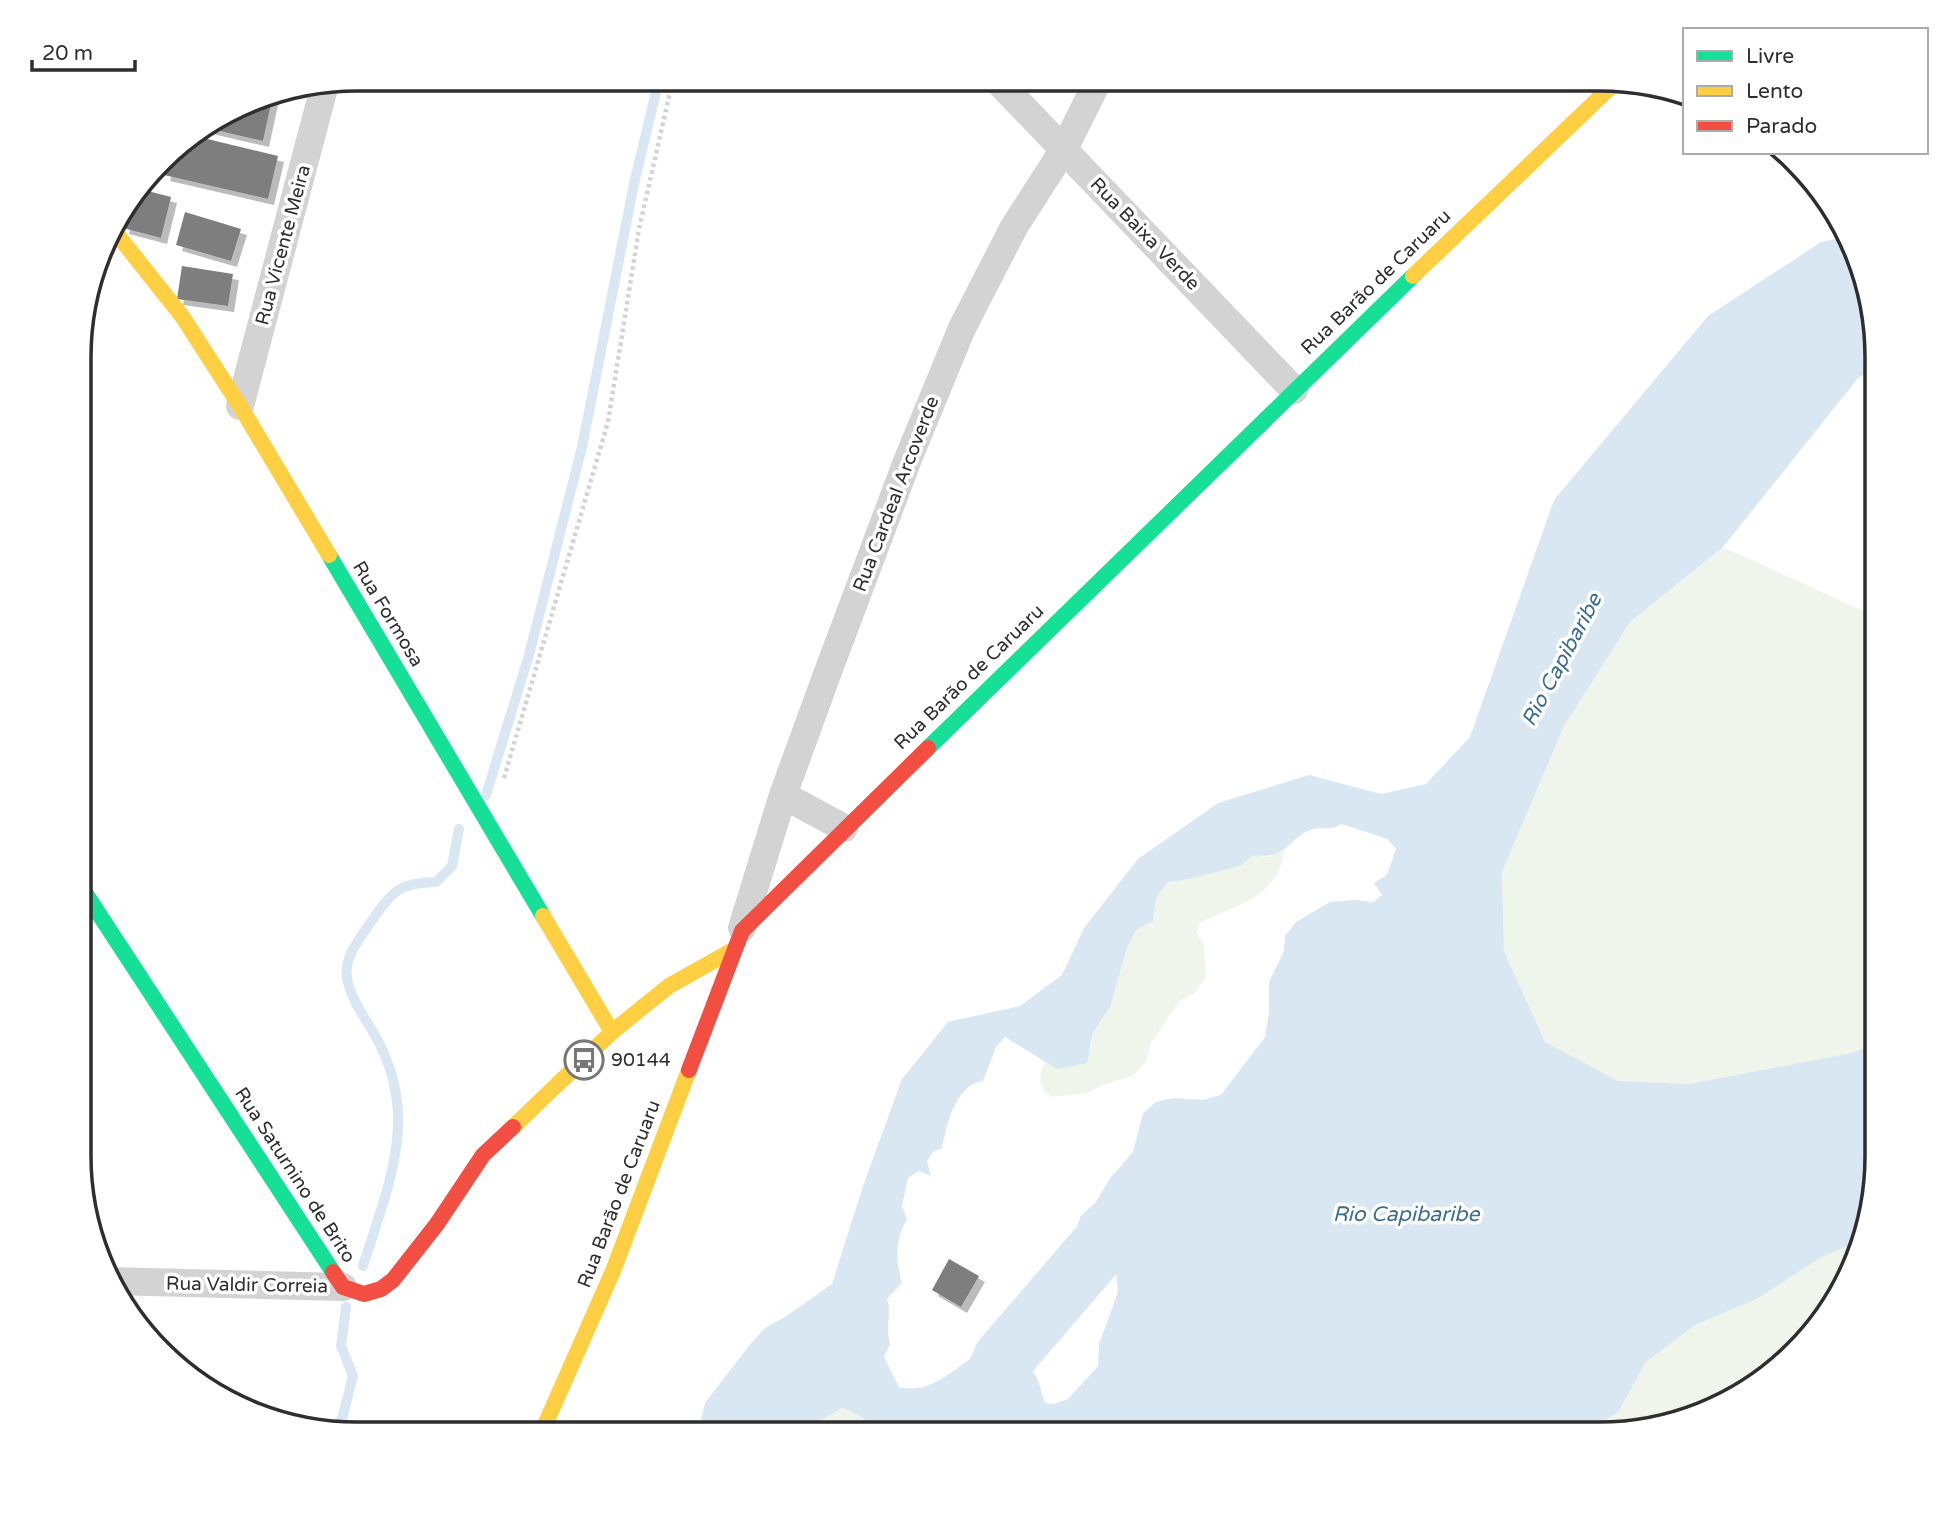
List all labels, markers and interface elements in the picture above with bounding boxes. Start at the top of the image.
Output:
scale bar [32,28,135,72]
legend [1683,28,1928,154]
text: 20 m [42,41,93,66]
text: Livre [1746,44,1794,69]
text: Lento [1746,79,1803,104]
text: Parado [1746,114,1817,139]
street label: Rua Vicente Meira [251,162,315,328]
street label: Rua Baixa Verde [1086,173,1204,295]
street label: Rua Barão de Caruaru [1297,205,1455,359]
street label: Rua Cardeal Arcoverde [849,393,943,595]
street label: Rua Formosa [348,557,428,671]
water label: Rio Capibaribe [1517,588,1608,731]
street label: Rua Barão de Caruaru [890,600,1048,754]
bus stop icon: 90144 [563,1039,605,1081]
place label: 90144 [611,1049,671,1071]
street label: Rua Saturnino de Brito [230,1083,360,1267]
street label: Rua Barão de Caruaru [573,1097,665,1291]
water label: Rio Capibaribe [1333,1202,1480,1227]
street label: Rua Valdir Correia [166,1273,328,1297]

